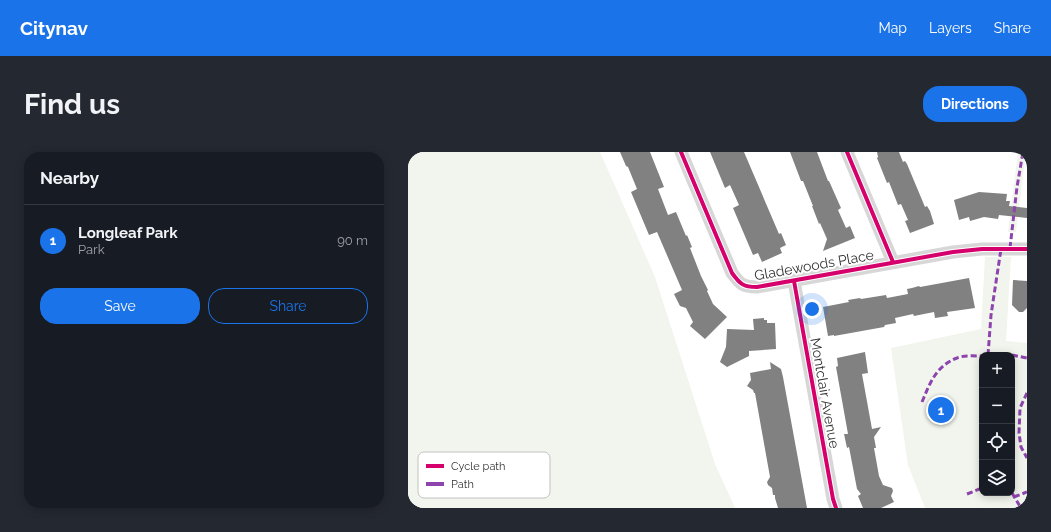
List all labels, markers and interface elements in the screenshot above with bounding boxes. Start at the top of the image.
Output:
text: Citynav [20,17,88,39]
text: Map [879,20,907,36]
text: Layers [929,20,972,36]
text: Share [994,20,1031,36]
button: Directions [923,86,1027,122]
text: Find us [24,88,120,121]
text: Nearby [40,168,99,188]
text: Longleaf Park [78,224,178,242]
text: 1 [50,233,56,248]
text: 90 m [337,233,368,248]
text: Park [78,242,105,257]
street label: Gladewoods Place [753,247,875,283]
button: Save [40,288,200,324]
button: Share [208,288,368,324]
your location [802,299,822,319]
street label: Montclair Avenue [807,336,843,450]
map controls [979,352,1015,496]
button: + [979,352,1015,388]
button: − [979,388,1015,424]
pin: 1 [928,395,954,425]
button: locate [979,424,1015,460]
legend [418,452,550,498]
text: Cycle path [451,460,505,473]
button: layers [979,460,1015,496]
text: Path [451,478,474,491]

